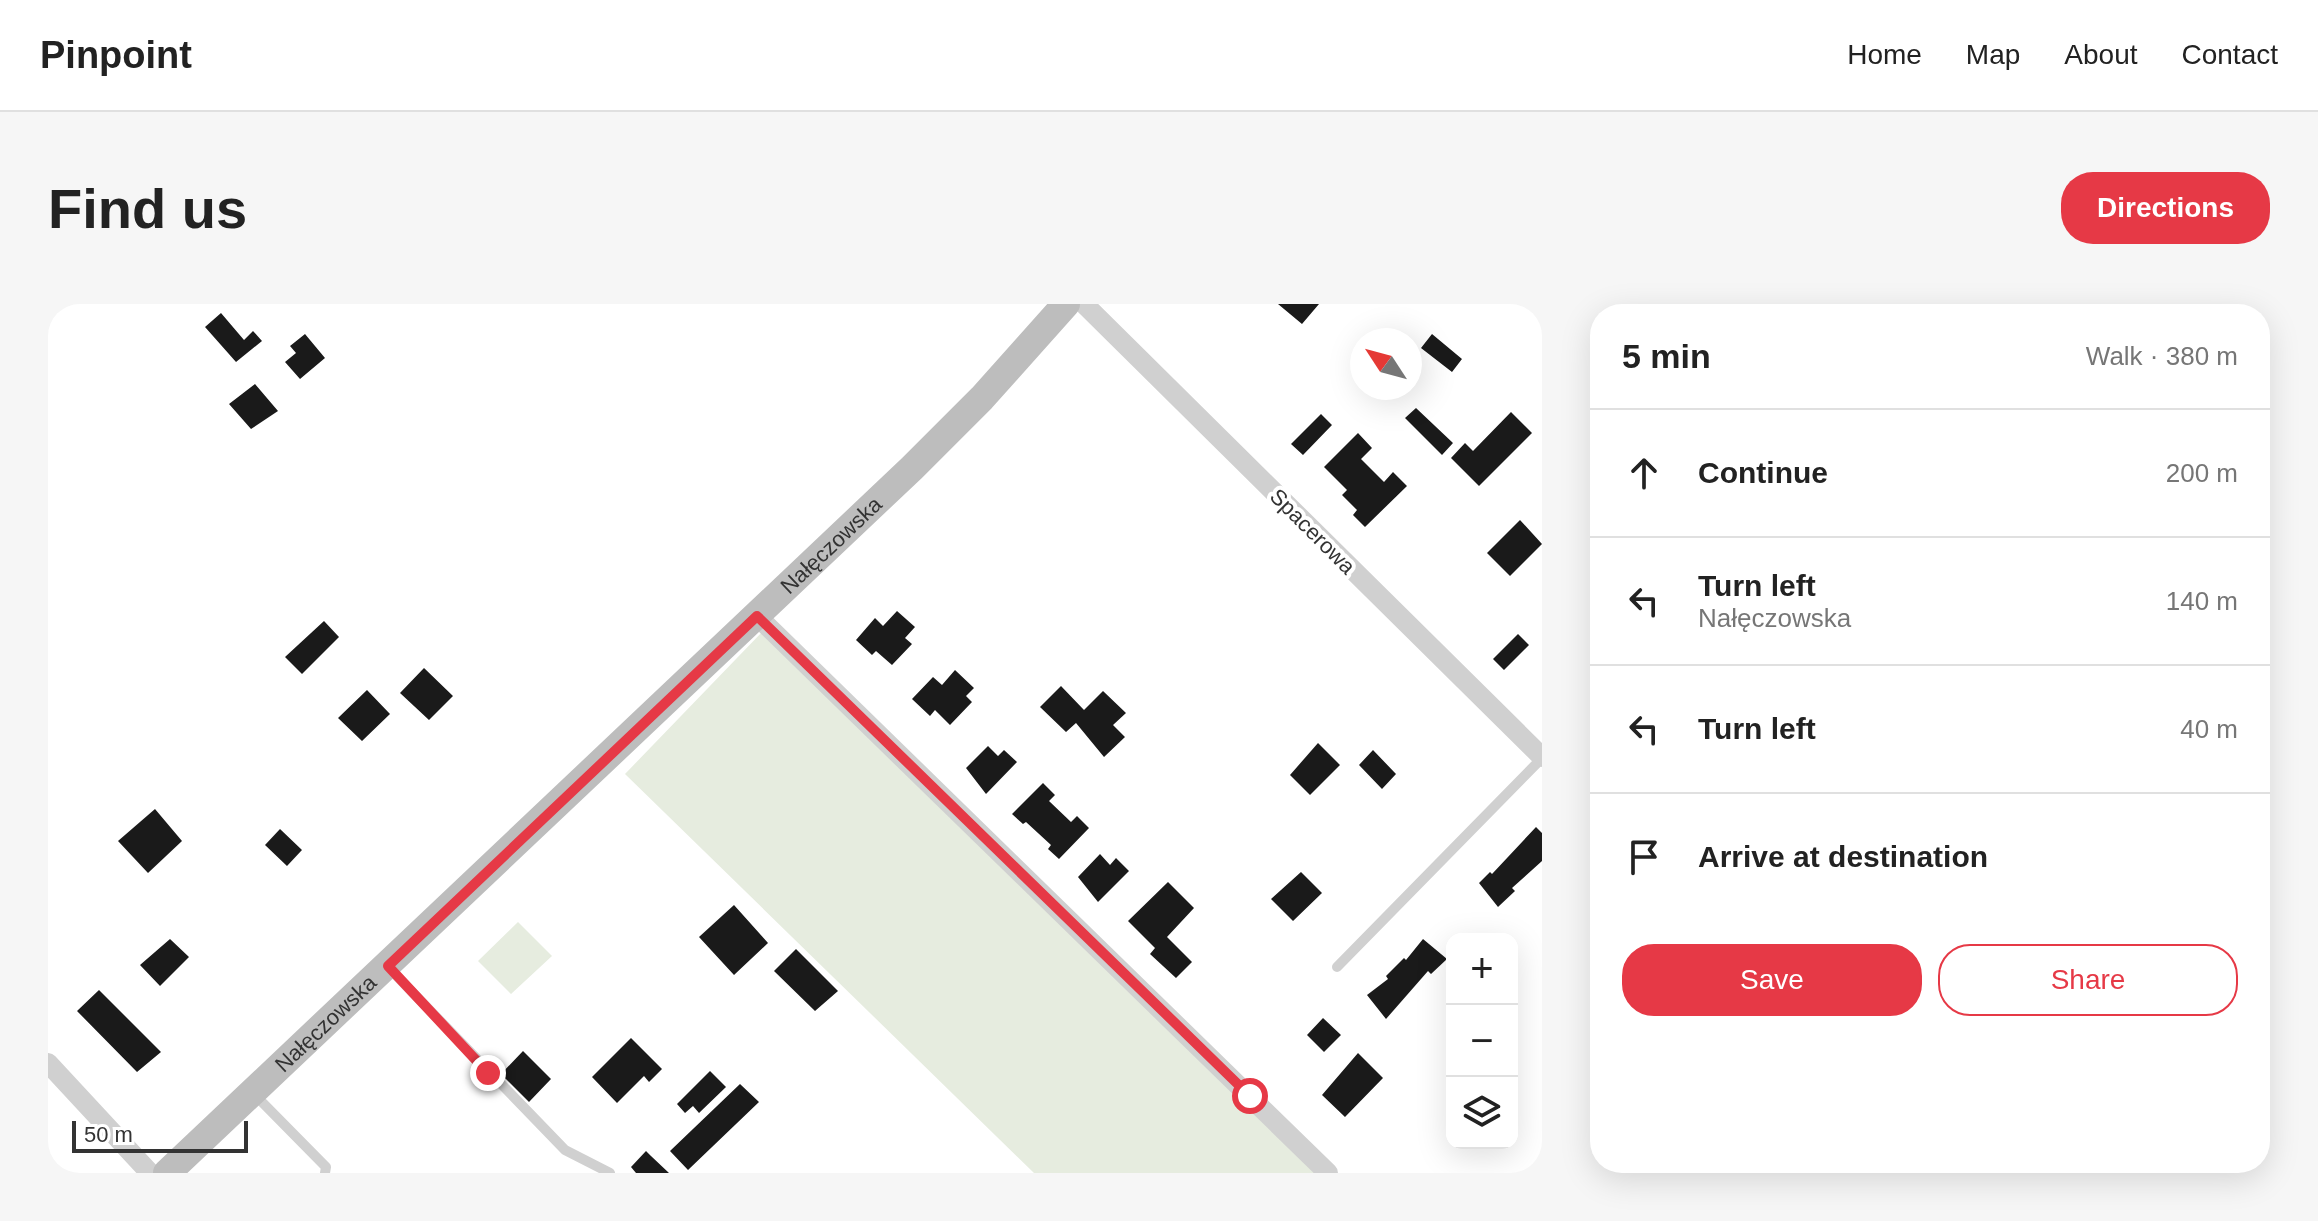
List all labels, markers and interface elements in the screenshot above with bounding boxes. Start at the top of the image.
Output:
text: Pinpoint [40,34,192,76]
text: Home [1847,39,1922,70]
text: Map [1966,39,2020,70]
text: About [2064,39,2138,70]
text: Contact [2182,39,2278,70]
button: Directions [2061,172,2270,244]
text: Find us [48,177,247,240]
north arrow [1350,328,1422,400]
text: 5 min [1622,337,1711,375]
text: Walk · 380 m [2086,341,2238,371]
icon: ahead [1622,451,1666,495]
text: Continue [1698,456,1828,489]
text: 200 m [2166,458,2238,488]
street label: Spacerowa [1265,484,1361,580]
street label: Nałęczowska [776,491,887,599]
text: Turn left [1698,569,1816,602]
icon: left [1622,579,1666,623]
text: 140 m [2166,586,2238,616]
text: Nałęczowska [1698,603,1851,633]
icon: left [1622,707,1666,751]
text: Turn left [1698,712,1816,745]
text: 40 m [2180,714,2238,744]
icon: arrive [1622,835,1666,879]
text: Arrive at destination [1698,840,1988,873]
map controls [1446,933,1518,1149]
button: + [1446,933,1518,1005]
button: Save [1622,944,1922,1016]
button: Share [1938,944,2238,1016]
street label: Nałęczowska [270,969,382,1077]
button: − [1446,1005,1518,1077]
route end [470,1055,506,1091]
button: layers [1446,1077,1518,1149]
route start [1232,1078,1268,1114]
scale bar [72,1117,248,1153]
text: 50 m [84,1122,133,1147]

